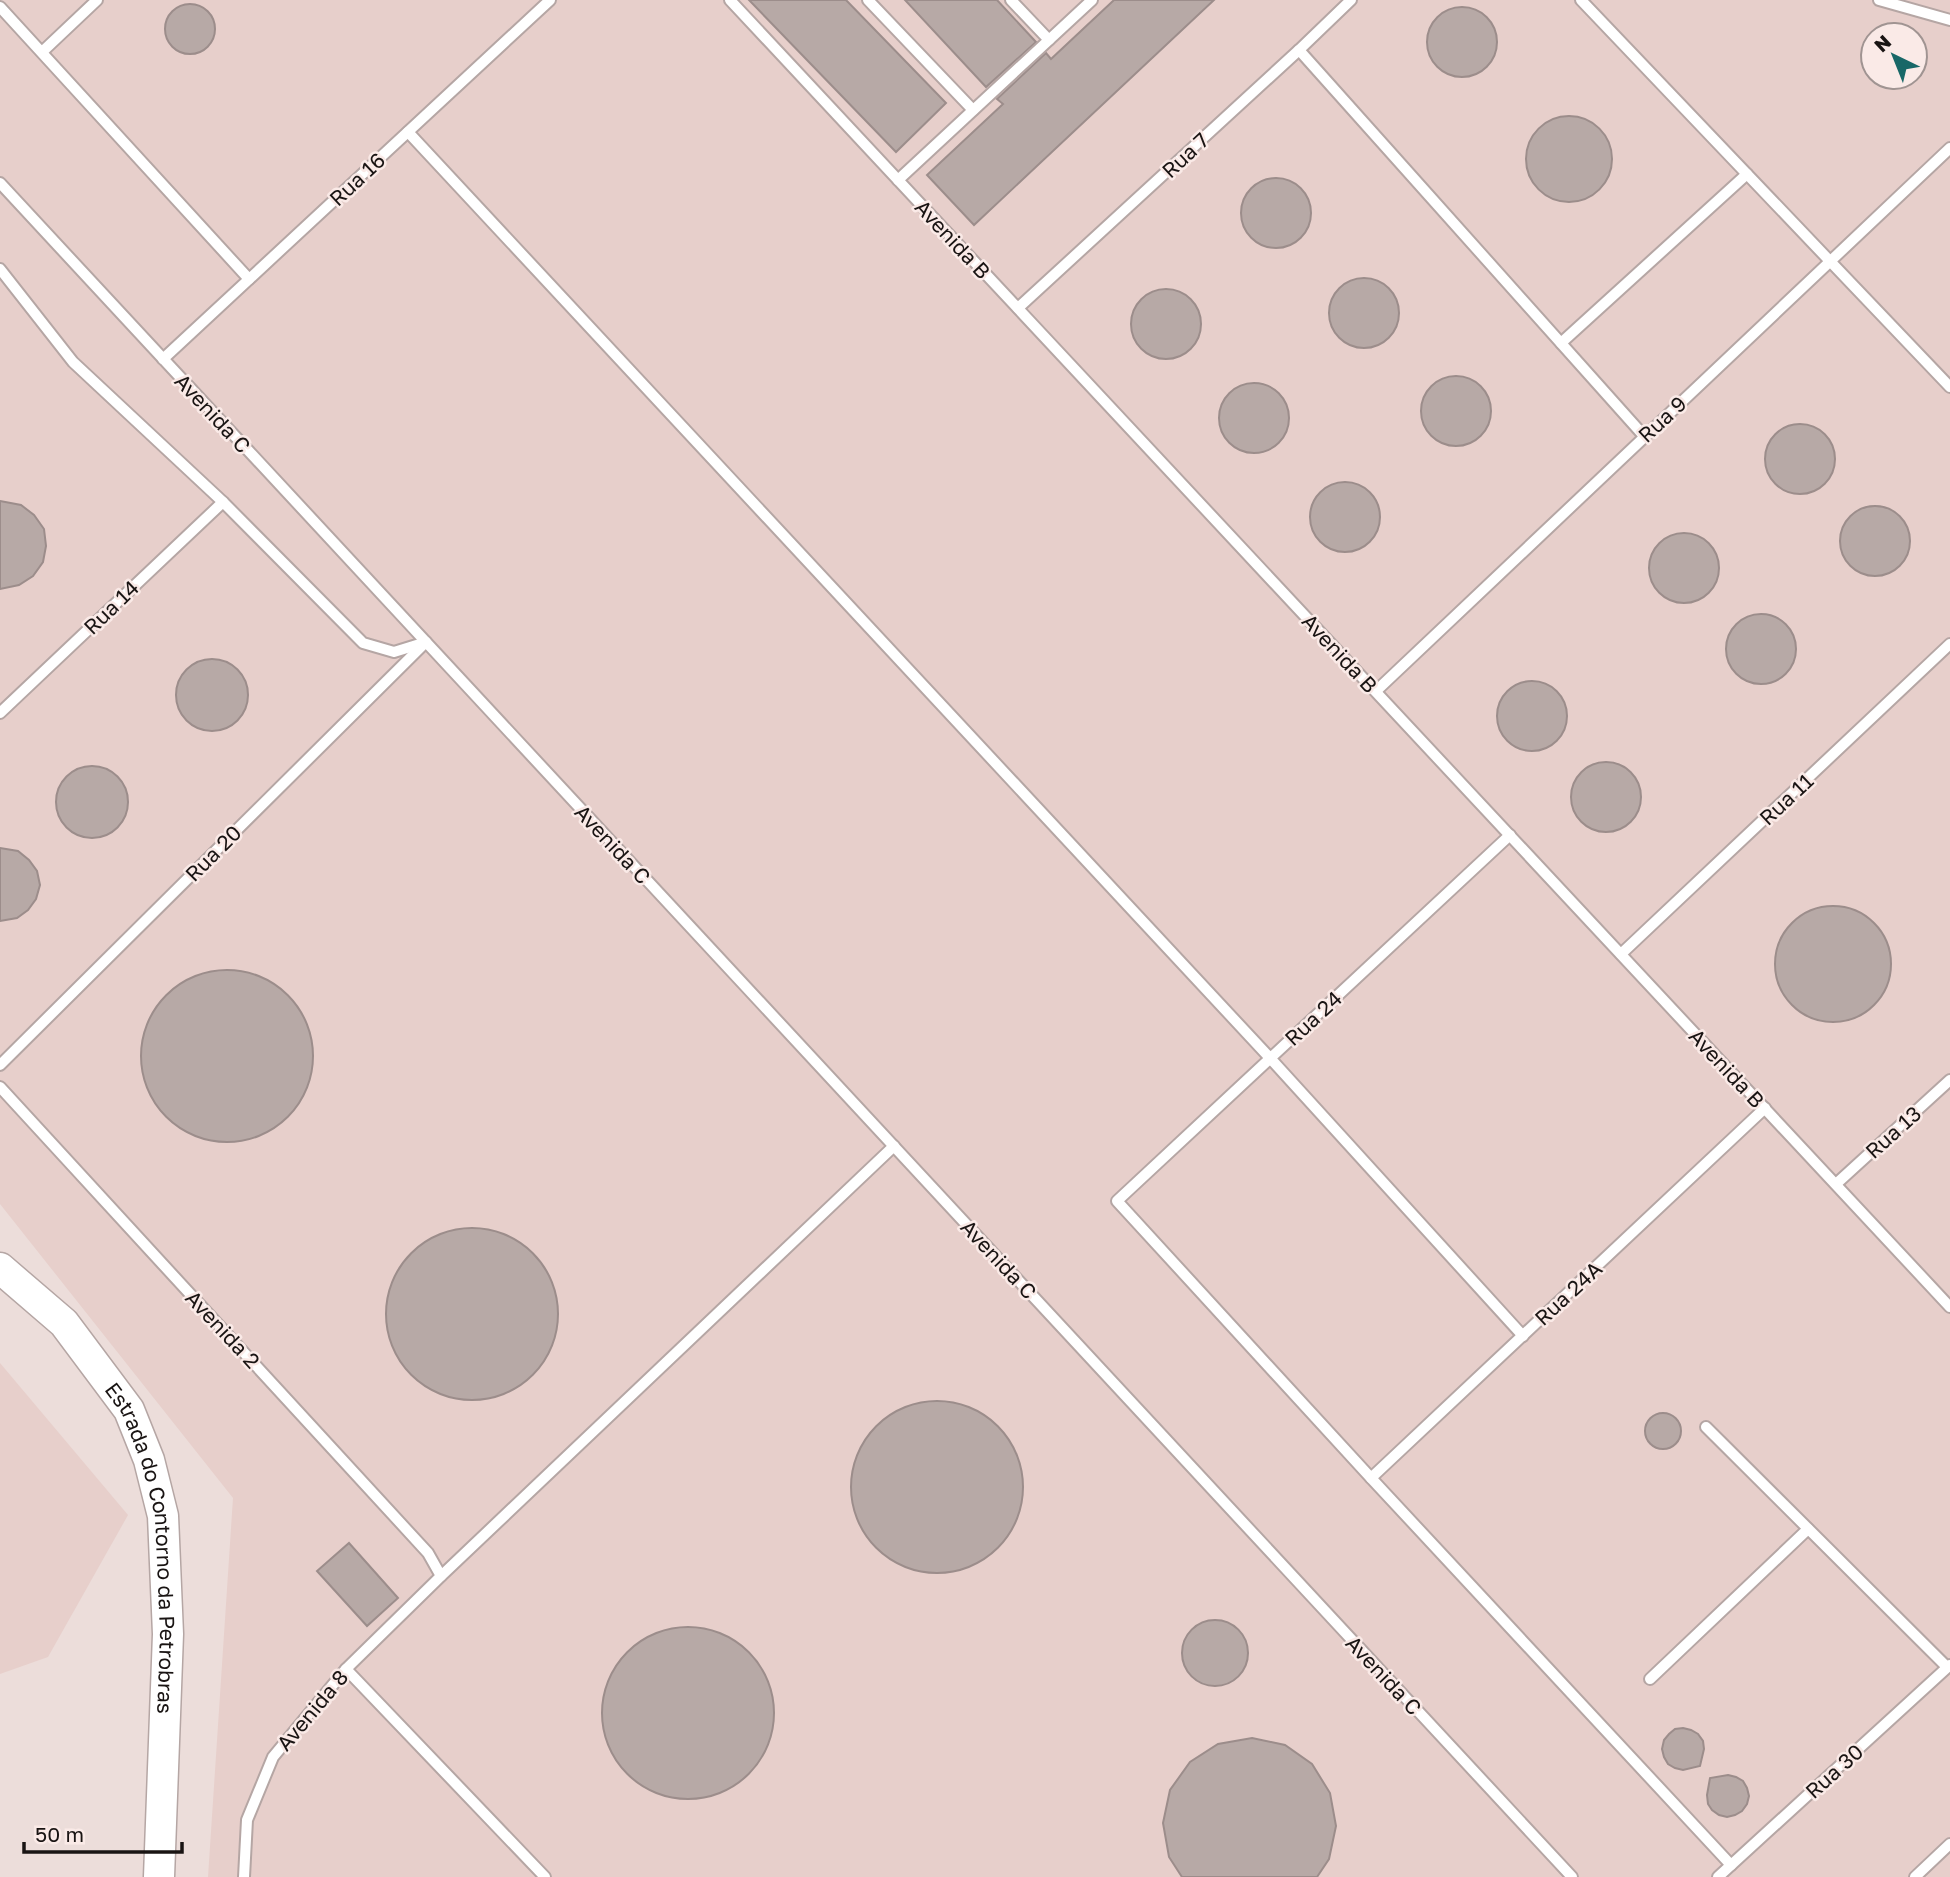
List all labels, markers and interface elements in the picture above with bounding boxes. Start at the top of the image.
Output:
north arrow [1859,21,1929,91]
text: N [1869,30,1895,57]
street label: Rua 7 [1156,127,1214,183]
street label: Rua 16 [324,147,390,211]
street label: Avenida B [910,194,996,284]
street label: Avenida C [170,368,256,458]
street label: Rua 9 [1633,390,1691,448]
street label: Rua 14 [78,574,144,640]
street label: Avenida B [1297,608,1383,698]
street label: Rua 11 [1754,768,1818,830]
street label: Avenida C [570,799,656,889]
street label: Rua 20 [179,819,247,887]
street label: Rua 24 [1279,985,1347,1051]
street label: Avenida B [1684,1023,1770,1113]
street label: Rua 13 [1860,1100,1926,1164]
street label: Avenida C [956,1214,1042,1304]
street label: Rua 24A [1529,1255,1607,1331]
street label: Avenida 2 [180,1285,266,1373]
street label: Estrada do Contorno da Petrobras [100,1377,181,1714]
street label: Avenida C [1341,1630,1427,1720]
street label: Avenida 8 [271,1664,353,1756]
street label: Rua 30 [1800,1738,1868,1804]
scale bar [24,1811,182,1855]
text: 50 m [35,1821,84,1847]

